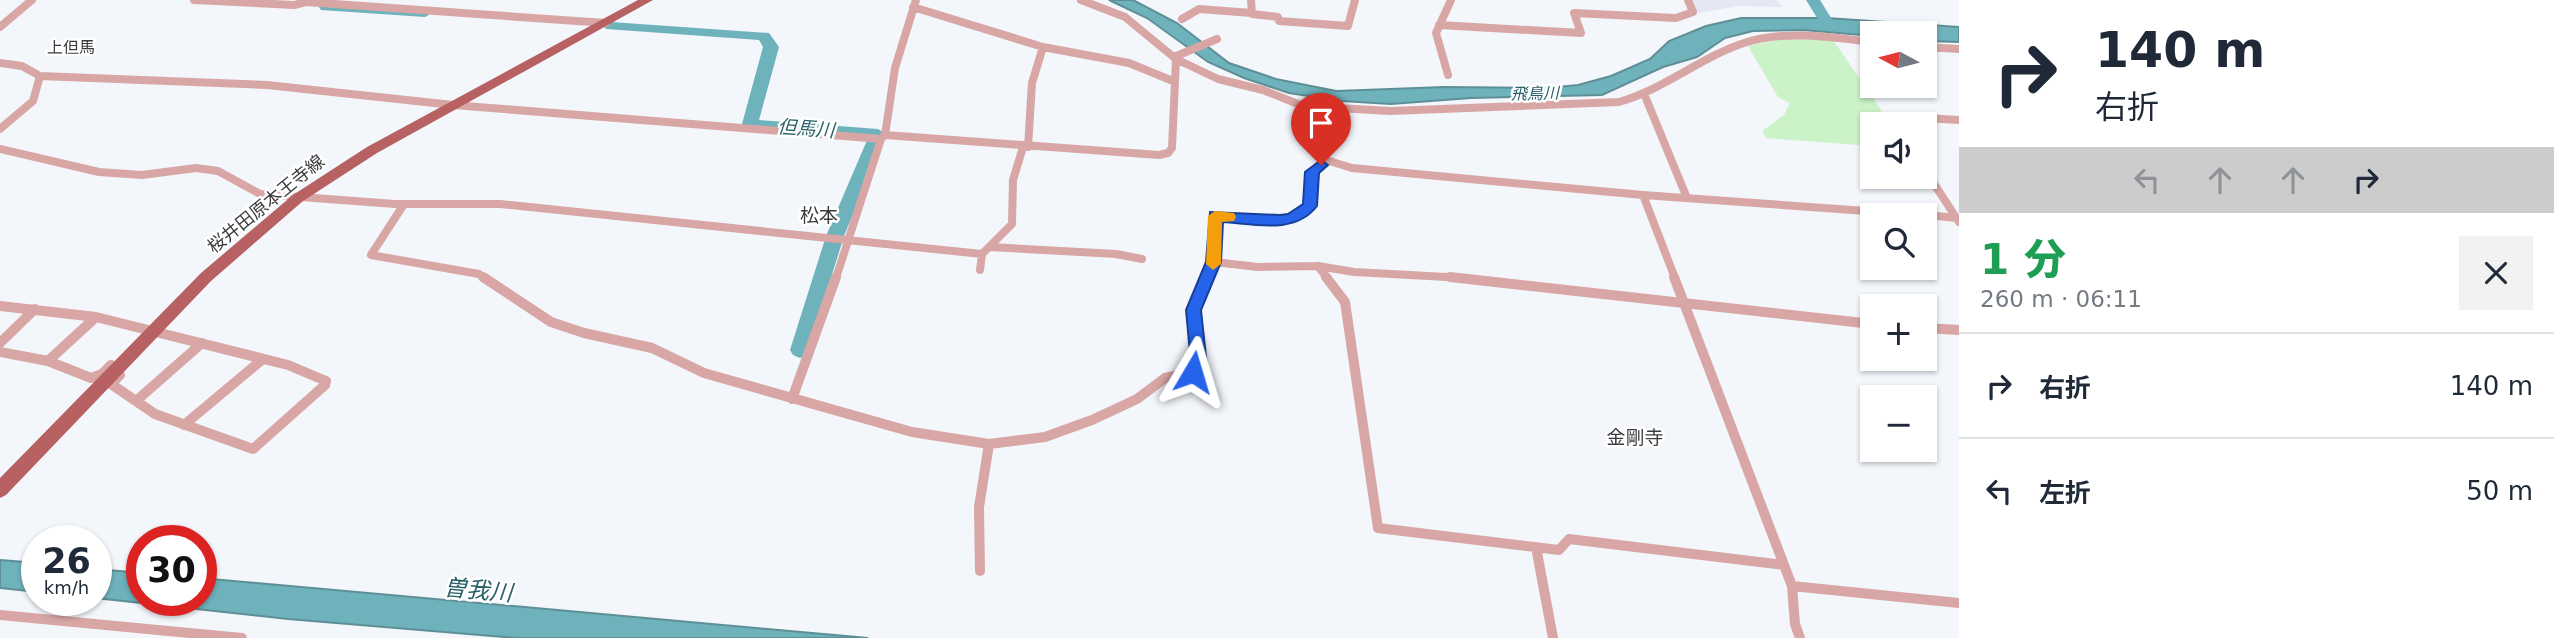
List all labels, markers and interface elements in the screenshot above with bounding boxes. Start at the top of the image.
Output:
north arrow [1860,21,1937,98]
map controls [1860,21,1937,462]
text: 140 m [2095,22,2265,79]
icon: right [1980,28,2071,119]
district label: 上但馬 [47,38,95,57]
water label: 飛鳥川 [1511,84,1561,103]
text: 右折 [2095,88,2159,126]
pin [1291,93,1351,165]
icon: arrive [1302,104,1340,142]
button: sound [1860,112,1937,189]
water label: 但馬川 [777,115,837,141]
street label: 桜井田原本王寺線 [203,150,328,257]
icon: left [2128,161,2166,199]
icon: ahead [2201,161,2239,199]
icon: ahead [2274,161,2312,199]
icon: right [2347,161,2385,199]
button: search [1860,203,1937,280]
district label: 松本 [800,204,838,226]
text: 1 分 [1980,235,2066,284]
button: close [2459,236,2533,310]
text: 260 m · 06:11 [1980,286,2142,312]
button: + [1860,294,1937,371]
position arrow [1156,335,1230,409]
icon: right [1980,367,2018,405]
text: 140 m [2450,371,2533,401]
text: 右折 [2039,373,2091,403]
button: − [1860,385,1937,462]
district label: 金剛寺 [1606,426,1664,448]
icon: left [1980,472,2018,510]
text: 50 m [2466,476,2533,506]
text: 左折 [2039,478,2091,508]
speed limit sign: 30 [126,525,217,616]
text: 26 [42,541,91,581]
water label: 曽我川 [442,574,516,606]
text: km/h [44,577,89,598]

